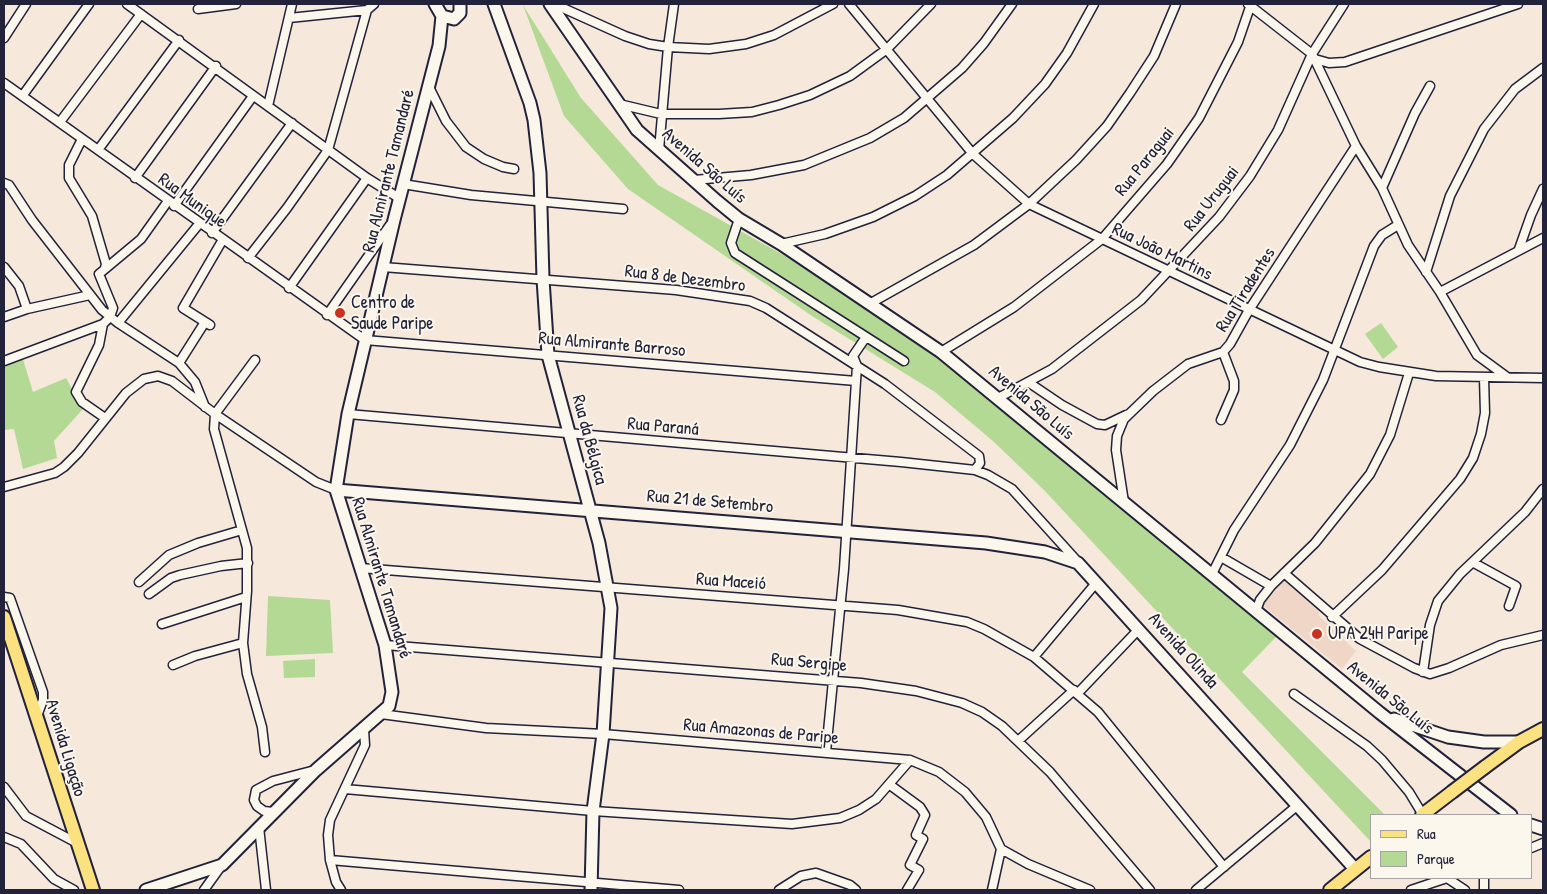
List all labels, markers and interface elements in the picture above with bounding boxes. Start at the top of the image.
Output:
street label: Rua Almirante Tamandaré [358,87,420,255]
street label: Avenida São Luís [657,123,751,209]
street label: Rua Paraguai [1111,123,1179,201]
street label: Rua Uruguai [1180,162,1244,236]
street label: Rua Munique [154,169,230,233]
street label: Rua João Martins [1108,218,1216,286]
street label: Rua Tiradentes [1212,244,1280,336]
street label: Rua 8 de Dezembro [624,261,746,297]
place label: Centro de Saude Paripe [351,292,433,334]
marker: Centro de Saude Paripe [333,306,347,320]
street label: Rua Almirante Barroso [538,328,686,362]
street label: Avenida São Luís [984,361,1078,445]
street label: Rua da Bélgica [567,393,611,487]
street label: Rua Paraná [626,413,700,441]
street label: Rua 21 de Setembro [646,486,774,518]
street label: Rua Almirante Tamandaré [346,495,416,661]
street label: Rua Maceió [695,569,767,595]
street label: Avenida Olinda [1143,609,1223,693]
place label: UPA 24H Paripe [1328,623,1429,645]
marker: UPA 24H Paripe [1310,627,1324,641]
street label: Rua Sergipe [770,649,848,677]
street label: Avenida São Luís [1342,657,1438,739]
street label: Avenida Ligação [40,697,90,799]
street label: Rua Amazonas de Paripe [682,714,840,750]
legend [1370,814,1532,879]
text: Rua [1417,823,1436,844]
text: Parque [1417,848,1455,869]

